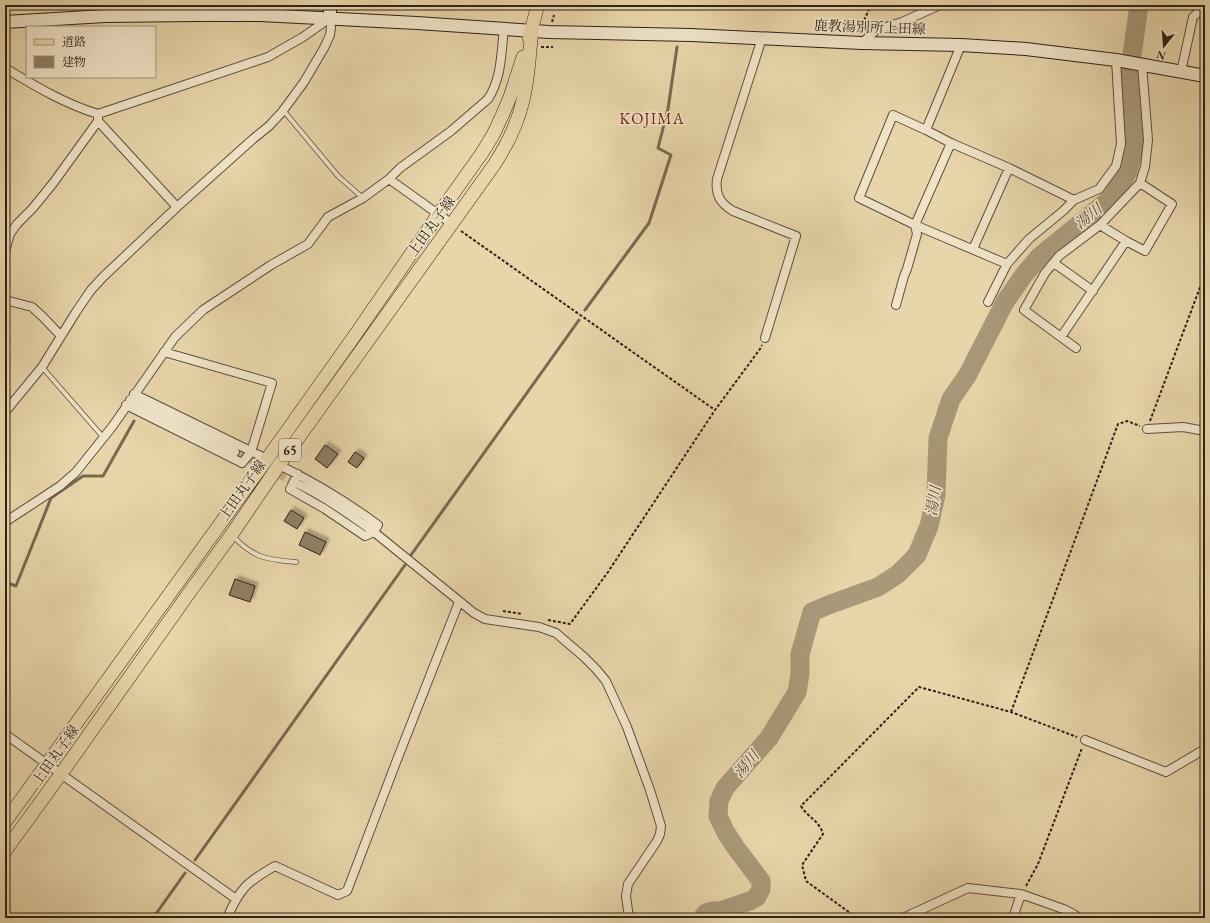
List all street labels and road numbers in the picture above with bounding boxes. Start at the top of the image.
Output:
street label: 鹿教湯別所上田線 [814,16,926,38]
street label: 上田丸子線 [403,192,459,260]
road number: 65 [279,439,301,461]
street label: 上田丸子線 [215,456,269,524]
street label: 上田丸子線 [28,721,82,789]

